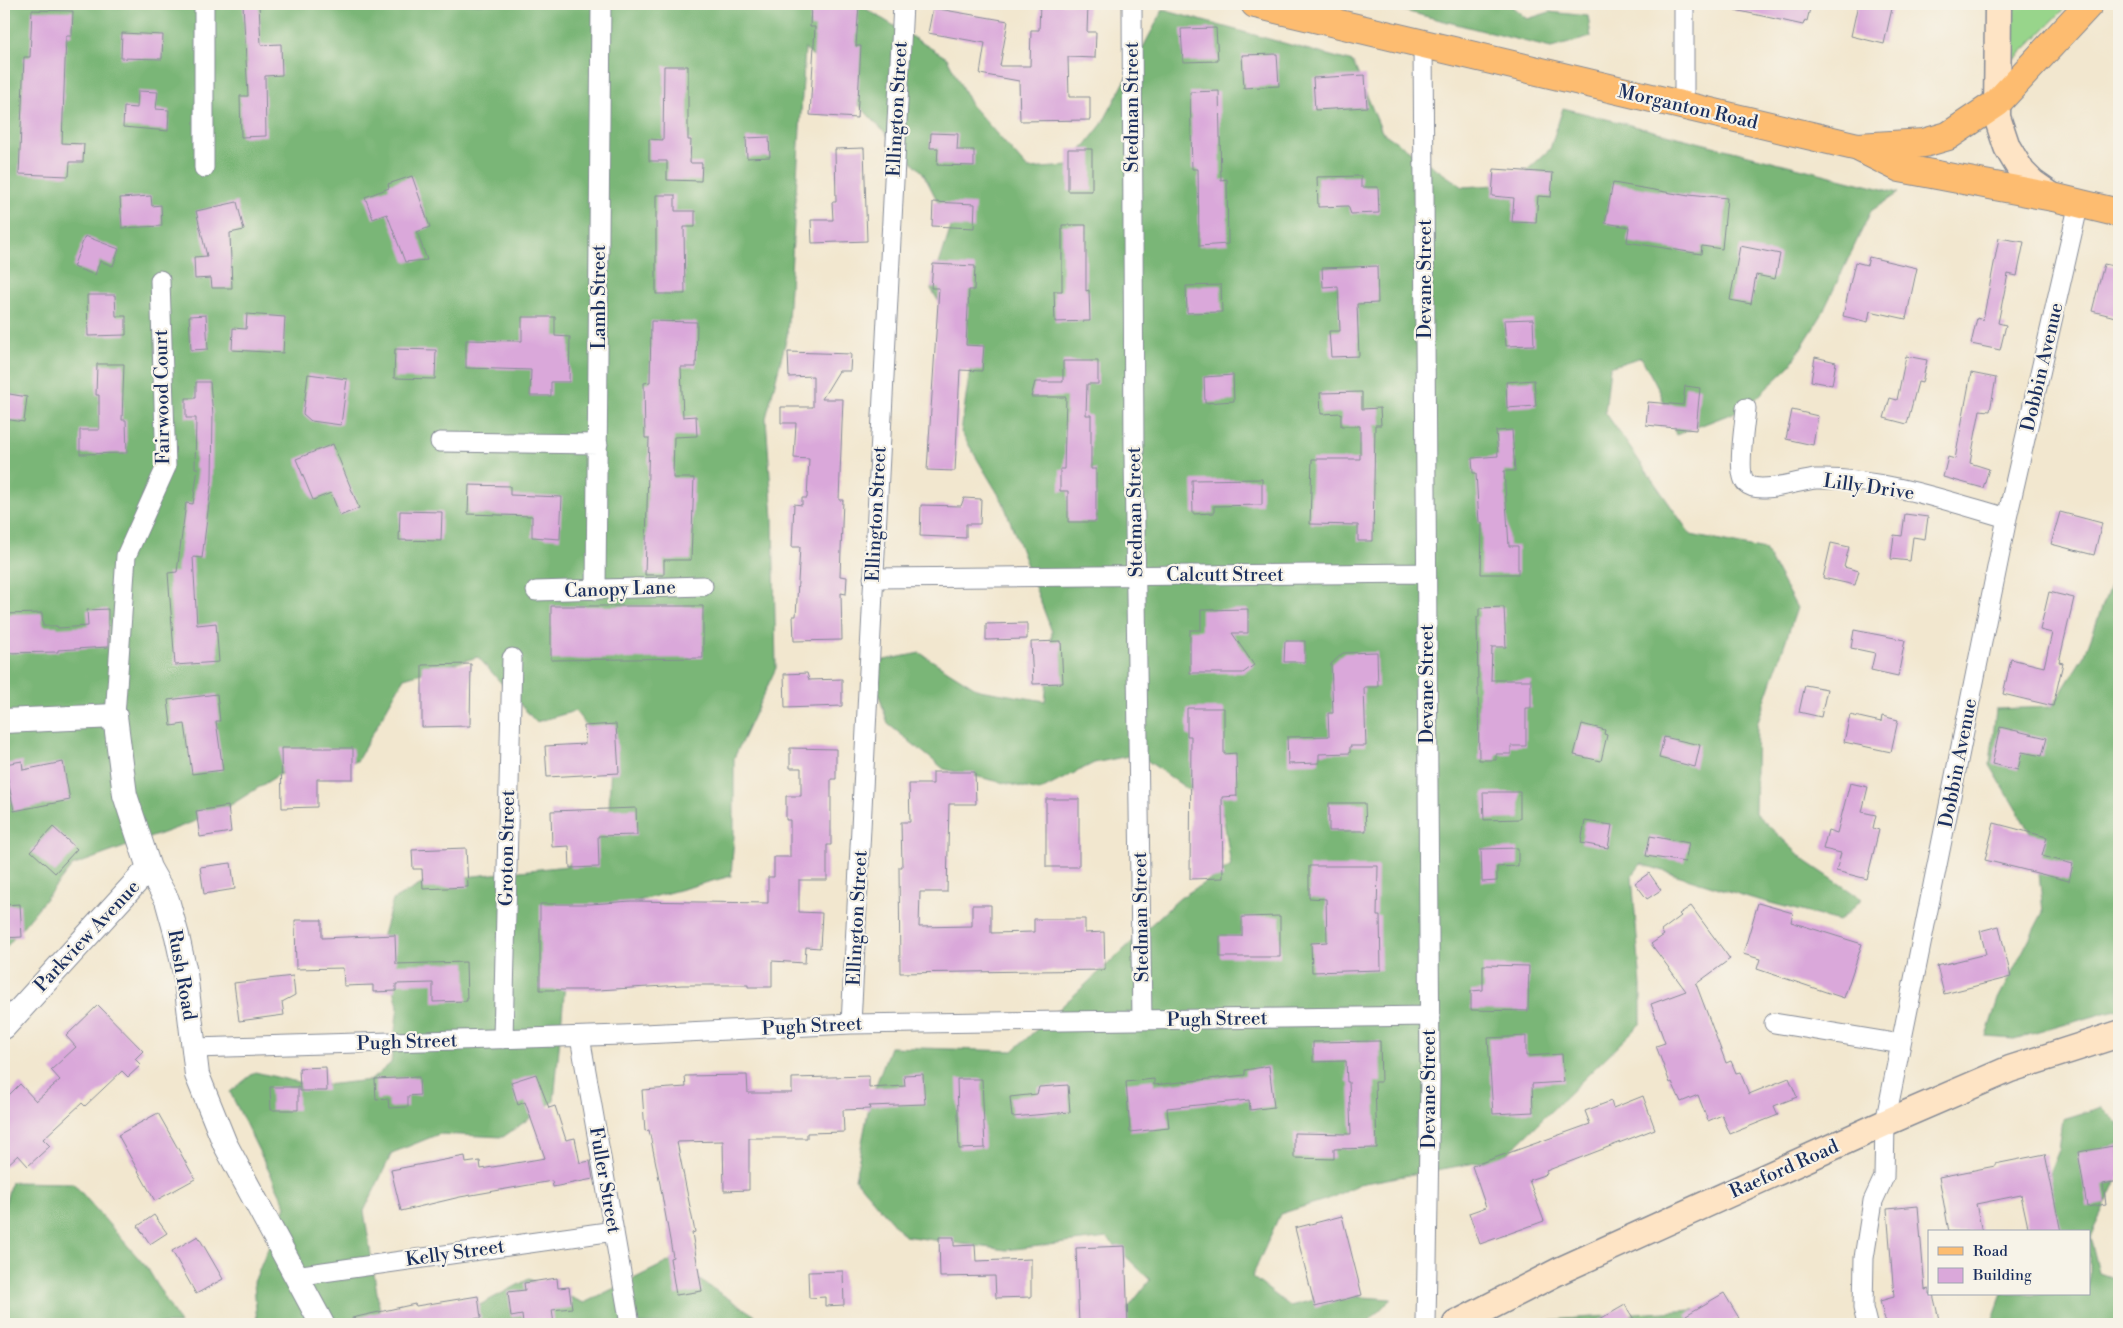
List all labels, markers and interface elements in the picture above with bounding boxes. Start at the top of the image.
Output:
street label: Ellington Street [881,40,913,177]
street label: Stedman Street [1120,41,1144,172]
street label: Morganton Road [1616,79,1760,135]
street label: Devane Street [1413,219,1437,339]
street label: Lamb Street [587,244,611,350]
street label: Dobbin Avenue [2016,300,2068,434]
street label: Fairwood Court [149,329,175,465]
street label: Ellington Street [860,445,892,582]
street label: Stedman Street [1122,446,1148,578]
street label: Lilly Drive [1822,469,1916,505]
street label: Calcutt Street [1166,563,1284,587]
street label: Canopy Lane [564,575,676,603]
street label: Devane Street [1415,624,1439,744]
street label: Dobbin Avenue [1934,696,1982,830]
street label: Groton Street [494,789,520,906]
street label: Ellington Street [841,849,873,986]
street label: Stedman Street [1128,851,1154,983]
street label: Parkview Avenue [29,875,145,997]
street label: Rush Road [162,928,202,1022]
street label: Pugh Street [1166,1006,1268,1032]
street label: Pugh Street [761,1011,863,1041]
street label: Pugh Street [356,1028,458,1056]
street label: Devane Street [1417,1029,1441,1149]
street label: Fuller Street [584,1125,626,1235]
street label: Raeford Road [1726,1134,1842,1204]
legend [1928,1230,2090,1296]
street label: Kelly Street [404,1234,506,1272]
text: Road [1973,1242,2008,1261]
text: Building [1972,1266,2032,1285]

